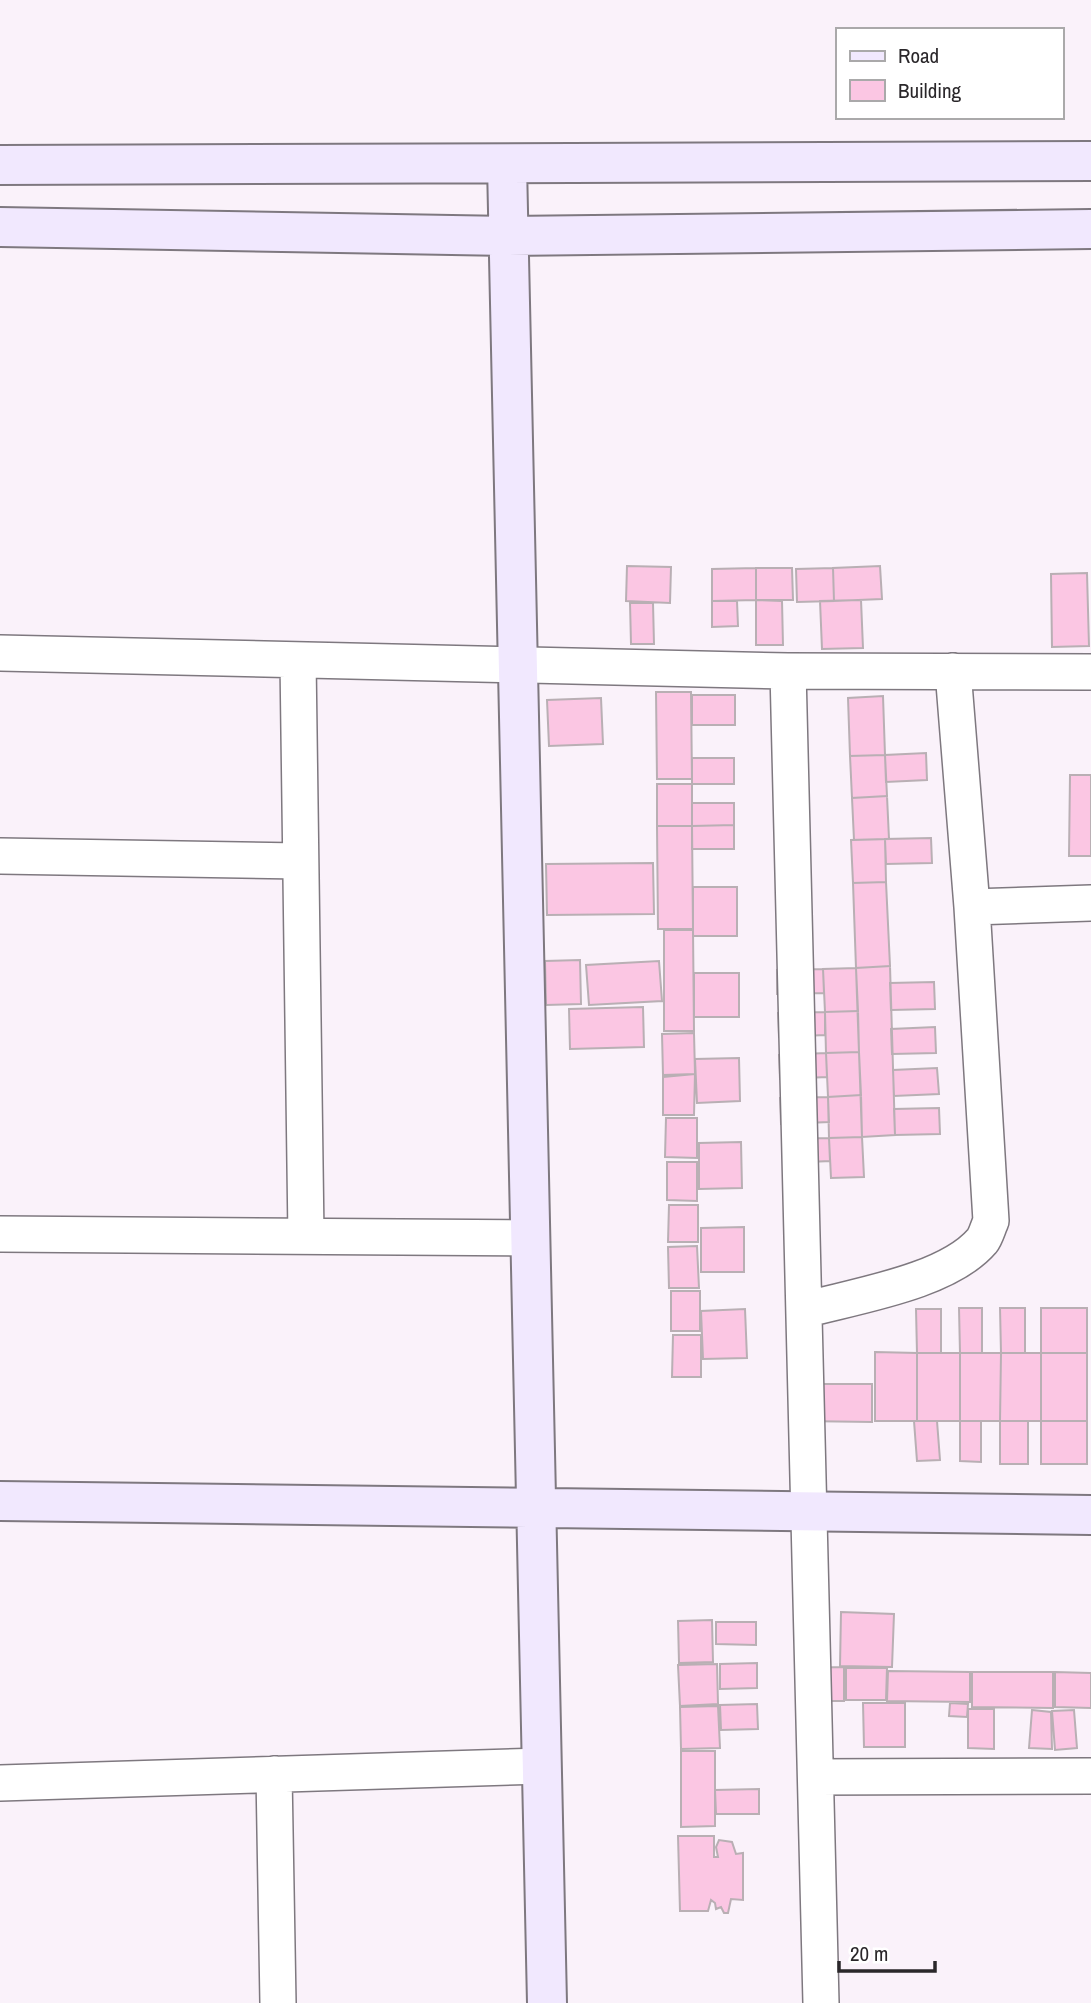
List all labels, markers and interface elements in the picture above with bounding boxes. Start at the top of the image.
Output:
legend [836,28,1063,119]
text: Road [898,41,939,70]
text: Building [898,76,962,105]
scale bar [839,1930,935,1974]
text: 20 m [850,1939,888,1968]

